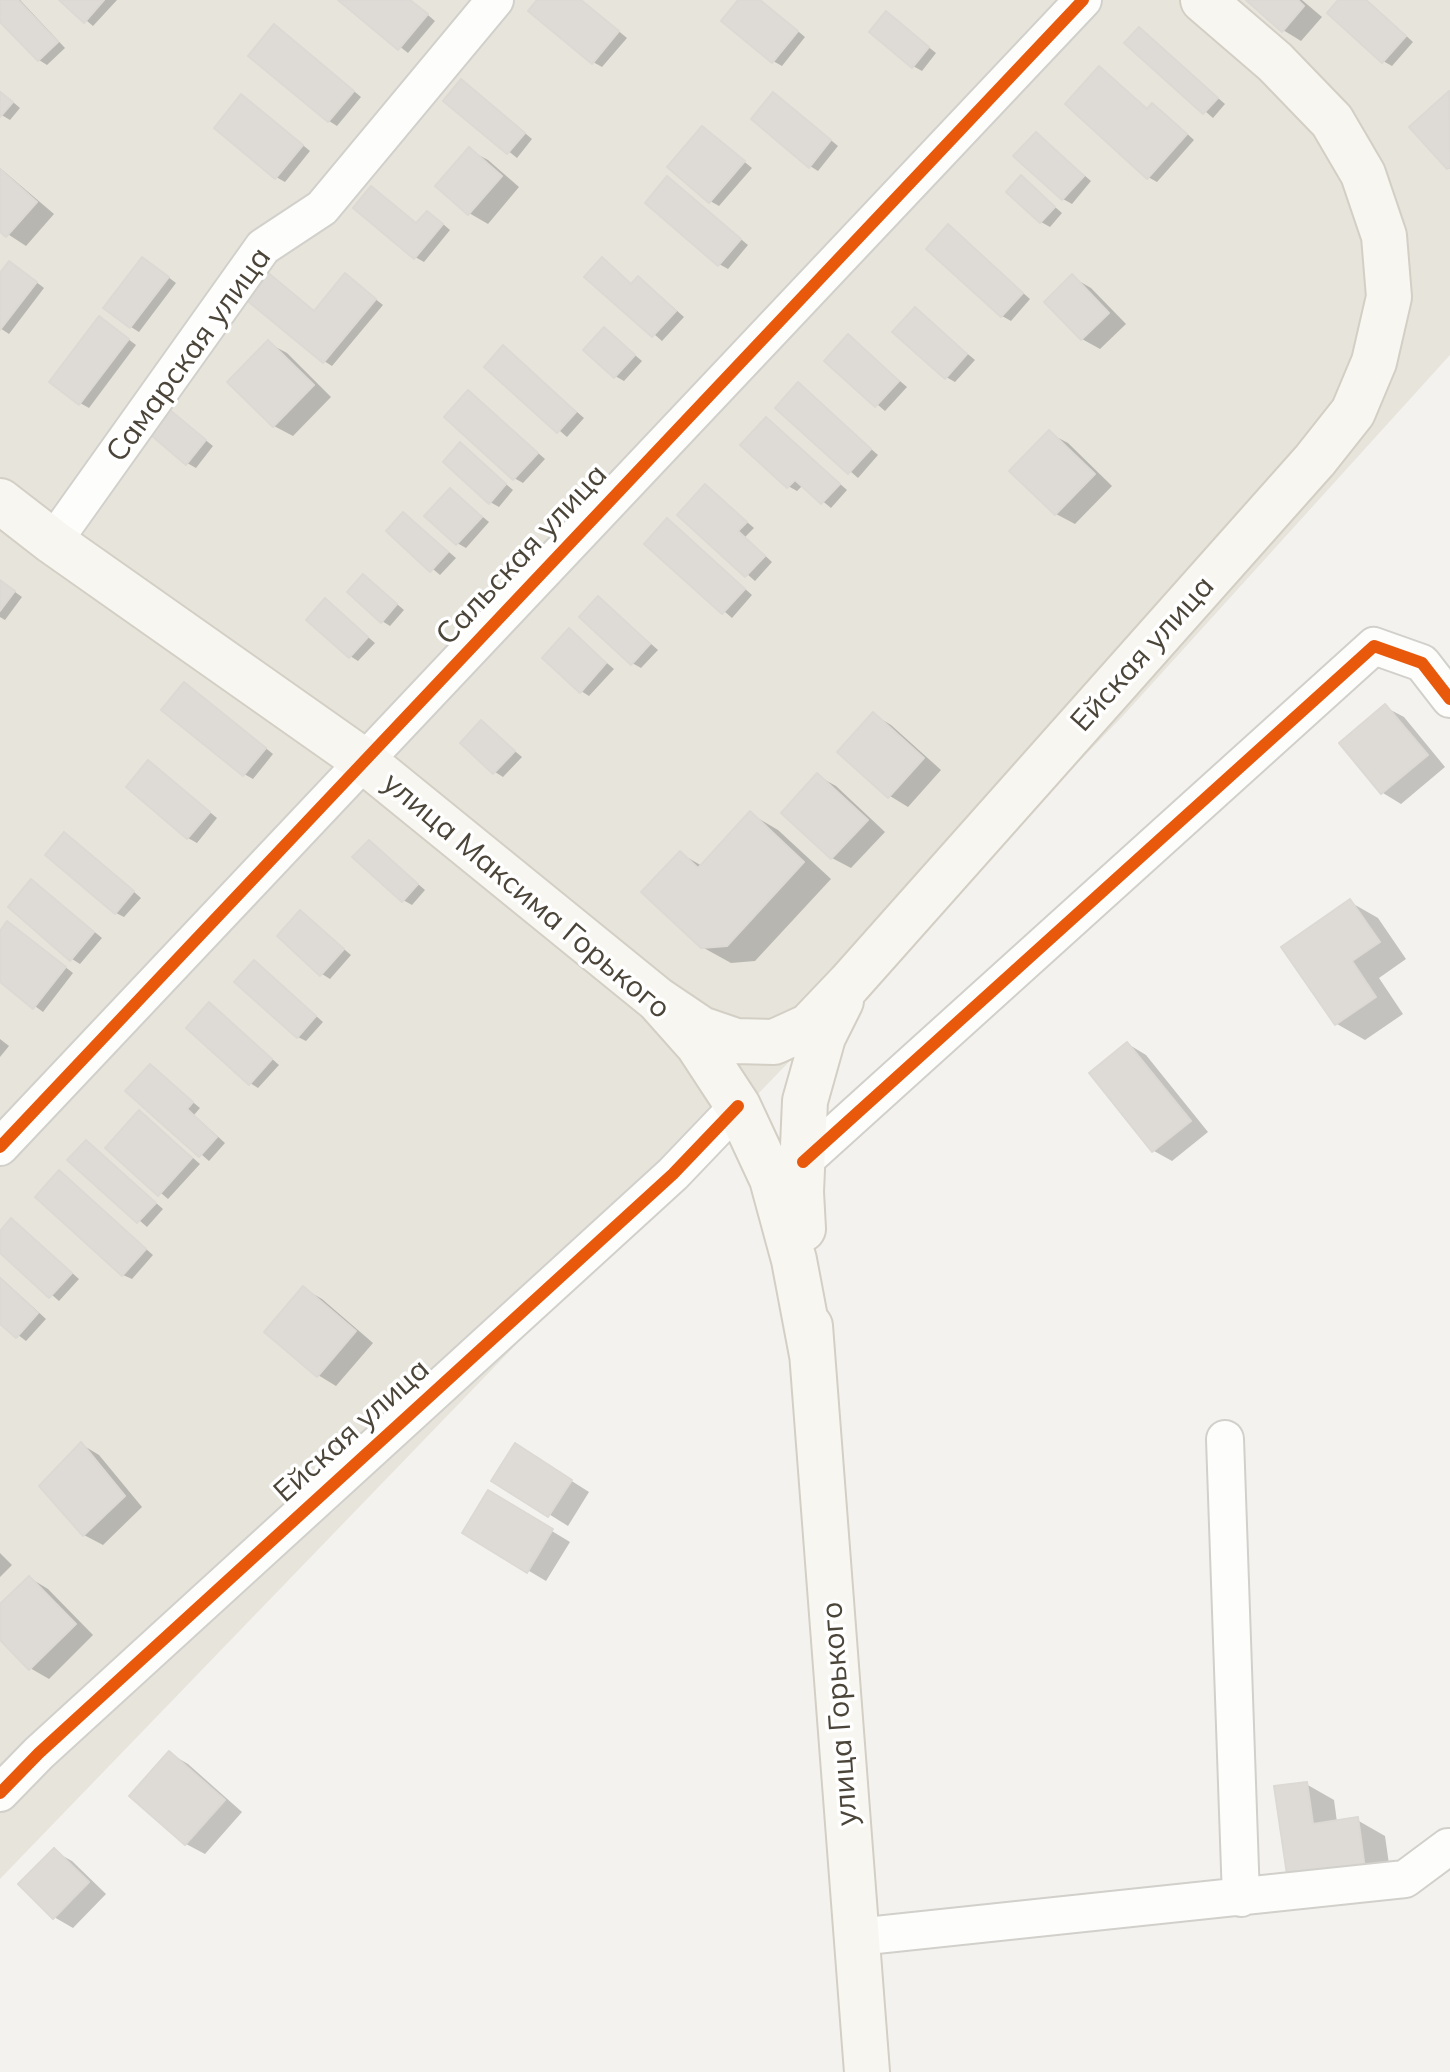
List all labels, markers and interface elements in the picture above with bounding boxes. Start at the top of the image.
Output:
street label: Самарская улица [99,241,279,469]
street label: Сальская улица [429,457,615,653]
street label: Ейская улица [1064,569,1222,739]
street label: улица Максима Горького [375,765,677,1027]
street label: Ейская улица [267,1352,437,1510]
street label: улица Горького [814,1601,866,1827]

